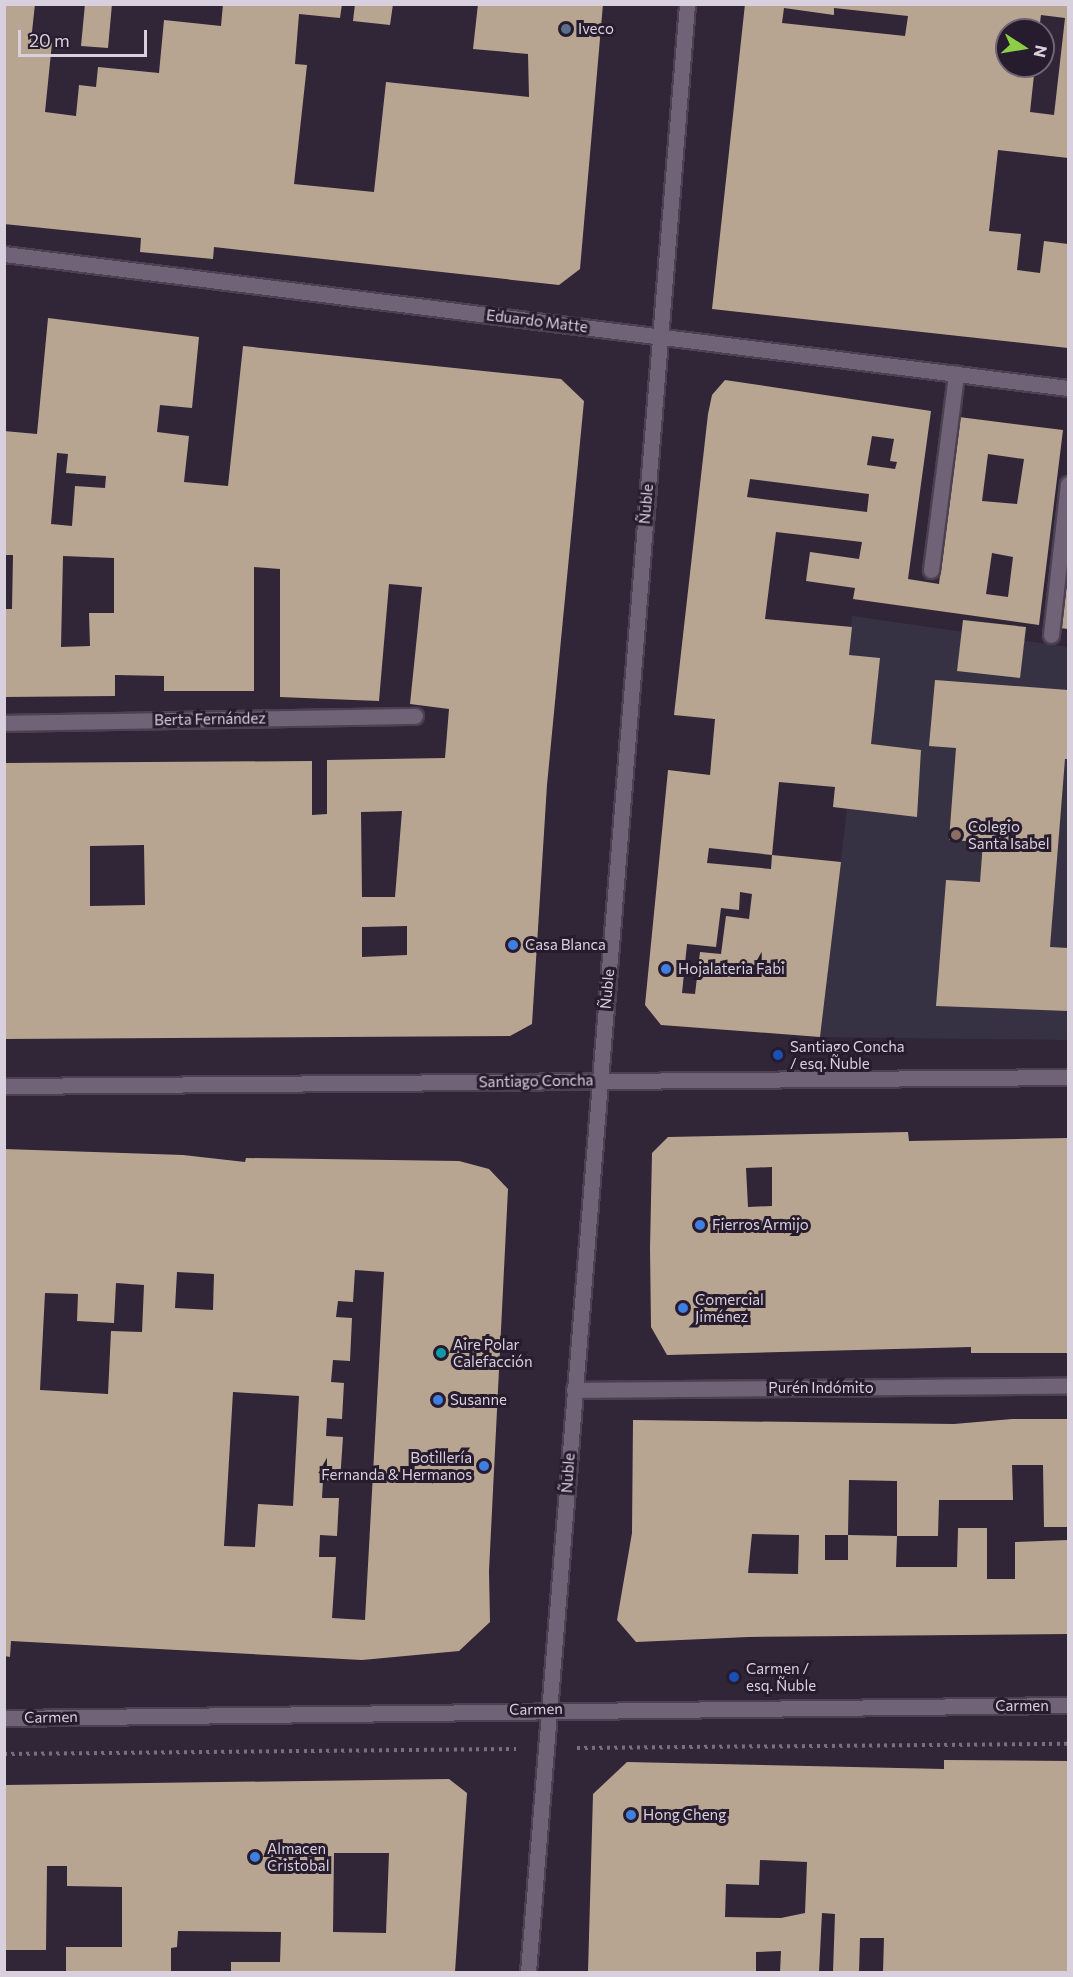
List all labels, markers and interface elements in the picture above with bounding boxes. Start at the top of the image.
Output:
scale bar [21,18,150,56]
north arrow [995,18,1055,78]
place label: Iveco [578,20,614,38]
marker: Iveco [559,22,573,36]
text: 20 m [29,29,70,51]
text: N [1031,44,1052,59]
street label: Eduardo Matte [485,306,589,336]
street label: Ñuble [635,483,657,525]
street label: Berta Fernández [154,709,266,729]
place label: Colegio Santa Isabel [968,817,1050,852]
marker: Colegio Santa Isabel [949,828,963,842]
place label: Casa Blanca [525,936,606,954]
marker: Casa Blanca [506,938,520,952]
place label: Hojalateria Fabi [678,960,785,978]
marker: Hojalateria Fabi [659,962,673,976]
street label: Ñuble [596,968,618,1010]
place label: Santiago Concha / esq. Ñuble [790,1037,905,1072]
marker: Santiago Concha / esq. Ñuble [771,1048,785,1062]
street label: Santiago Concha [479,1071,593,1091]
place label: Fierros Armijo [712,1216,809,1234]
marker: Fierros Armijo [693,1218,707,1232]
place label: Comercial Jiménez [695,1290,764,1325]
marker: Comercial Jiménez [676,1301,690,1315]
place label: Aire Polar Calefacción [453,1335,533,1370]
marker: Aire Polar Calefacción [434,1346,448,1360]
street label: Purén Indómito [768,1379,874,1397]
place label: Susanne [450,1391,507,1409]
marker: Susanne [431,1393,445,1407]
place label: Botillería Fernanda & Hermanos [321,1448,472,1483]
street label: Ñuble [558,1452,578,1494]
marker: Botillería Fernanda & Hermanos [477,1459,491,1473]
place label: Carmen / esq. Ñuble [746,1659,816,1694]
marker: Carmen / esq. Ñuble [727,1670,741,1684]
street label: Carmen [995,1697,1049,1715]
street label: Carmen [509,1700,563,1718]
street label: Carmen [24,1708,78,1726]
place label: Hong Cheng [643,1806,726,1824]
marker: Hong Cheng [624,1808,638,1822]
place label: Almacen Cristobal [267,1839,329,1874]
marker: Almacen Cristobal [248,1850,262,1864]

